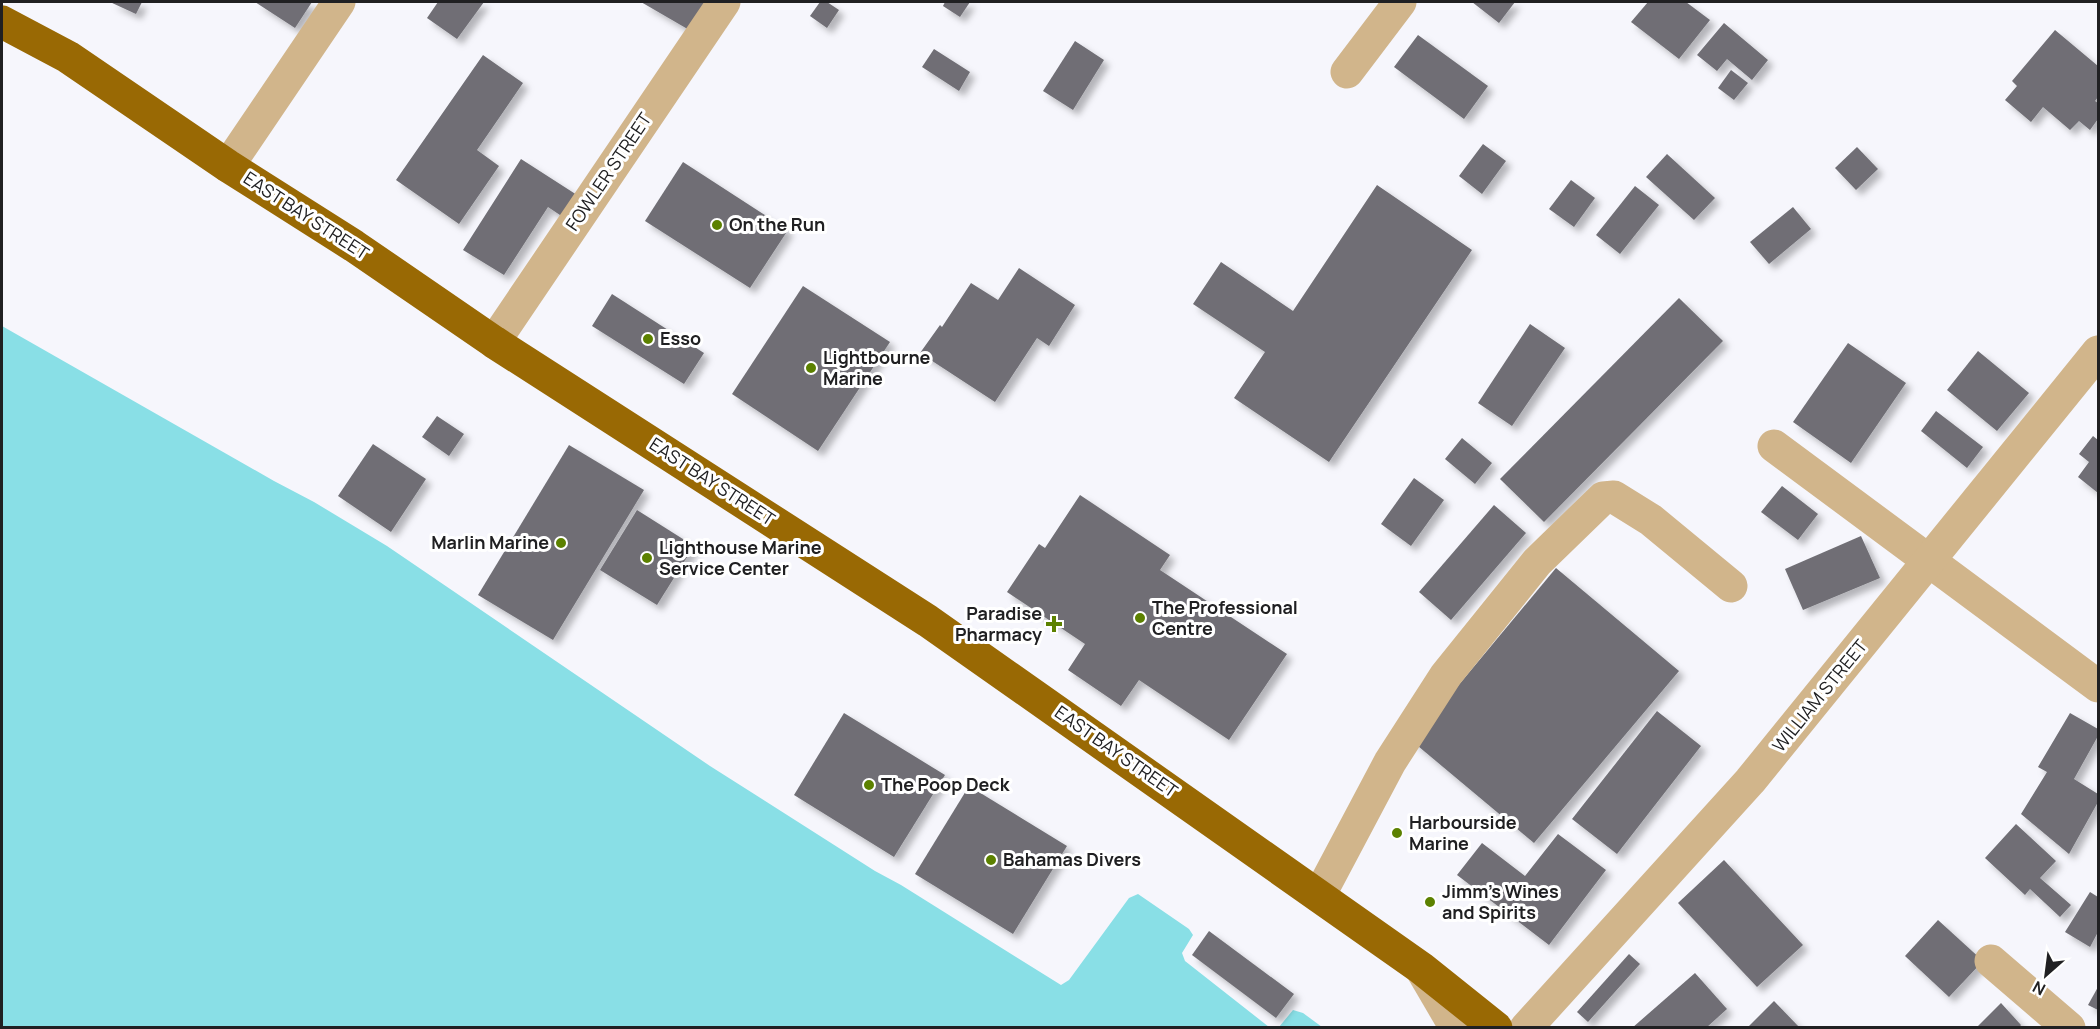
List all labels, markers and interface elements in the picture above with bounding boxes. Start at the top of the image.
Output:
street label: FOWLER STREET [560,108,657,235]
street label: EAST BAY STREET [239,166,374,265]
place label: On the Run [729,212,825,236]
marker: On the Run [710,218,724,232]
place label: Esso [660,326,701,350]
marker: Esso [641,332,655,346]
place label: Lightbourne Marine [823,345,931,390]
marker: Lightbourne Marine [804,361,818,375]
street label: EAST BAY STREET [645,432,780,531]
place label: Marlin Marine [431,530,549,554]
place label: Lighthouse Marine Service Center [659,535,822,580]
marker: Marlin Marine [554,536,568,550]
marker: Lighthouse Marine Service Center [640,551,654,565]
place label: The Professional Centre [1152,595,1298,640]
place label: Paradise Pharmacy [955,601,1042,646]
marker: The Professional Centre [1133,611,1147,625]
marker: Paradise Pharmacy [1047,617,1061,631]
street label: WILLIAM STREET [1766,634,1872,757]
street label: EAST BAY STREET [1050,700,1183,803]
place label: The Poop Deck [881,772,1011,796]
marker: The Poop Deck [862,778,876,792]
place label: Harbourside Marine [1409,810,1517,855]
marker: Harbourside Marine [1390,826,1404,840]
place label: Bahamas Divers [1003,847,1141,871]
marker: Bahamas Divers [984,853,998,867]
place label: Jimm's Wines and Spirits [1442,879,1559,924]
marker: Jimm's Wines and Spirits [1423,895,1437,909]
north arrow [2016,945,2076,1005]
text: N [2029,976,2049,1001]

